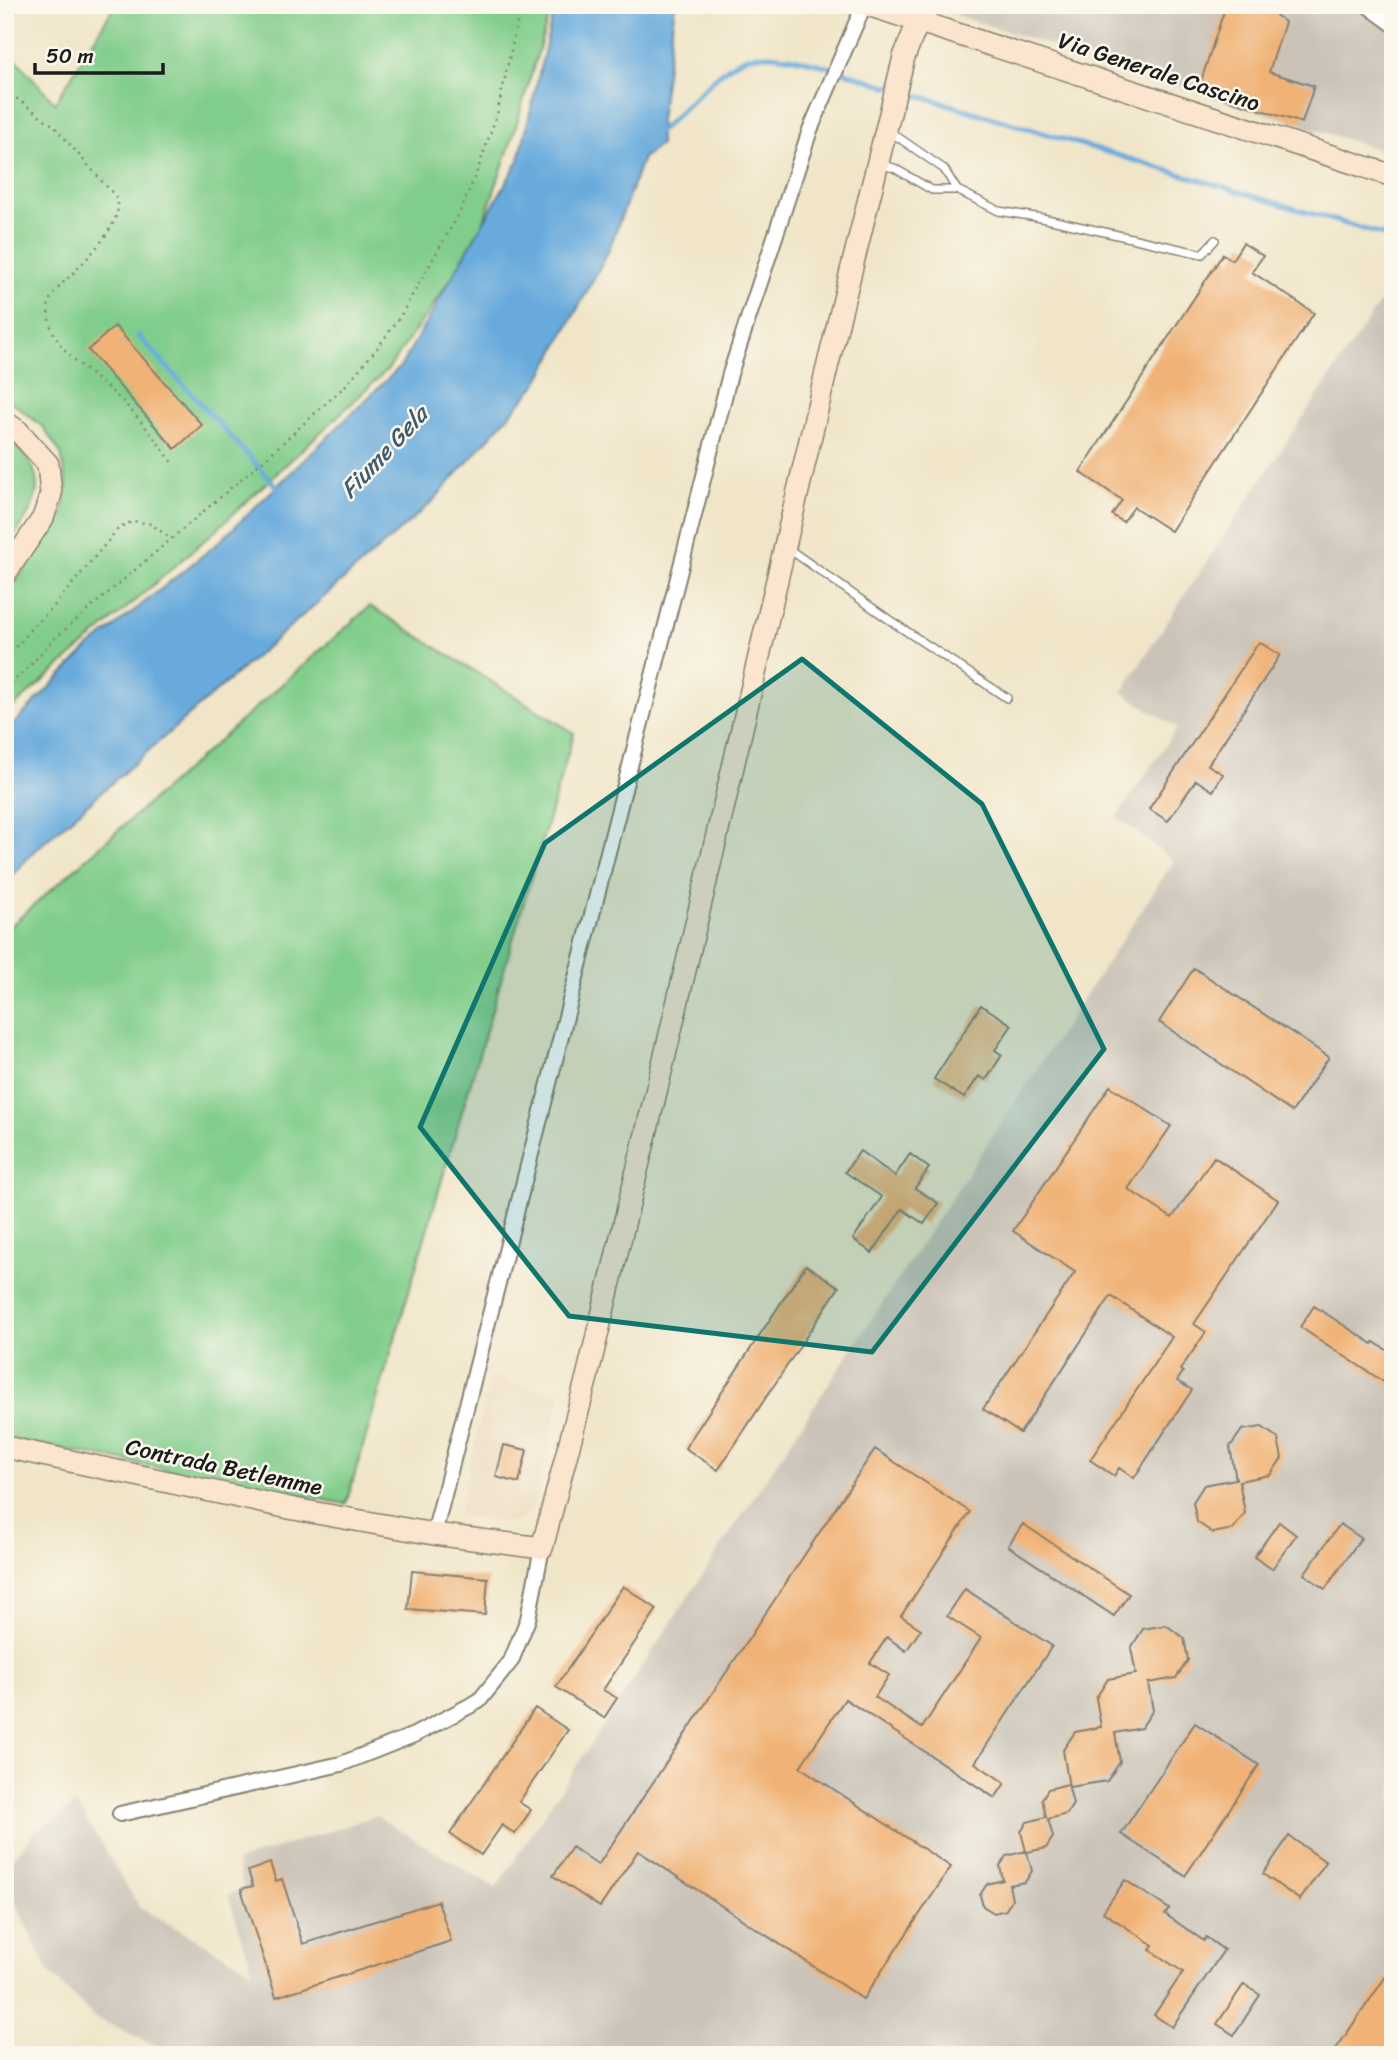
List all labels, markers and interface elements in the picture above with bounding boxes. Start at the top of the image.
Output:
street label: Via Generale Cascino [1053,20,1265,124]
scale bar [35,32,163,76]
text: 50 m [46,37,94,75]
water label: Fiume Gela [329,393,441,508]
street label: Contrada Betlemme [122,1426,326,1508]

